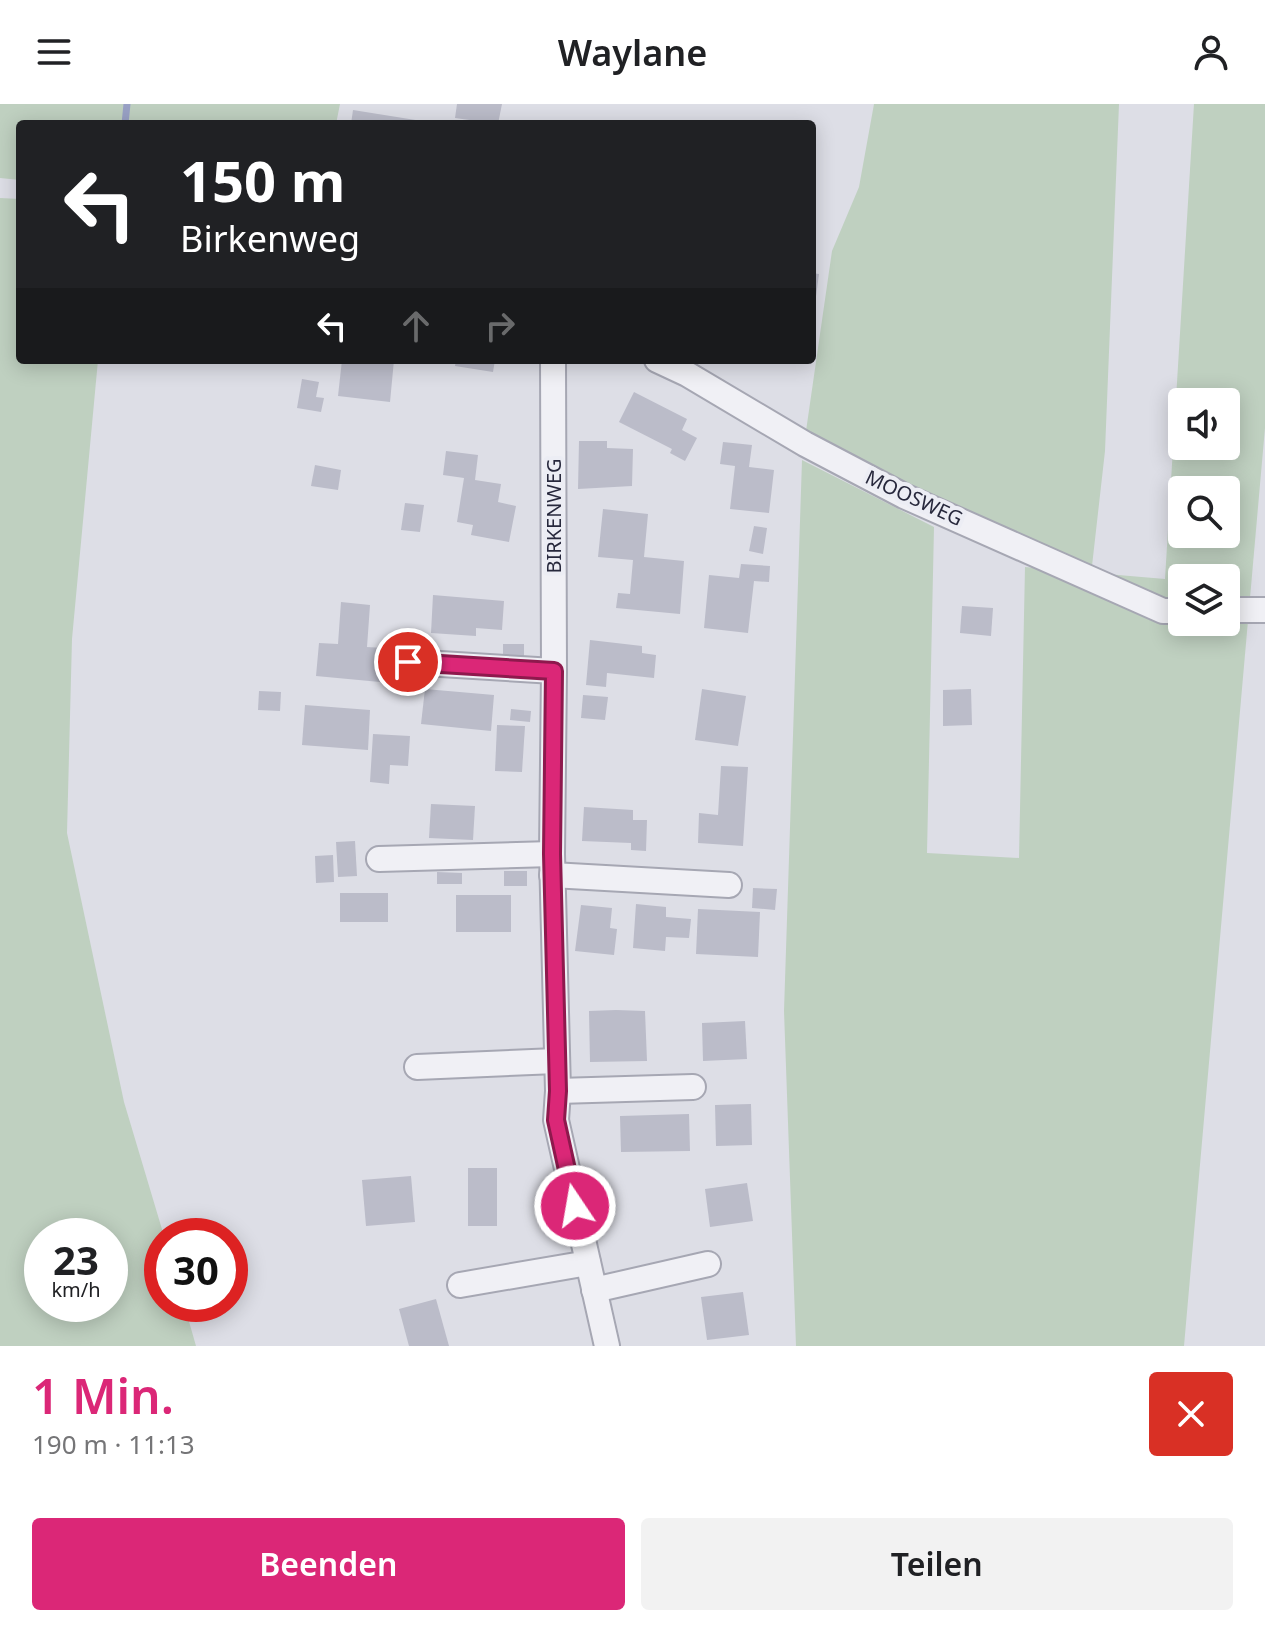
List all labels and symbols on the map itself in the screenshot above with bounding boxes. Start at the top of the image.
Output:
street label: BIRKENWEG [540,458,567,574]
street label: MOOSWEG [861,463,967,532]
pin [374,628,442,696]
position arrow [533,1164,617,1248]
speed limit sign: 30 [144,1218,248,1322]

